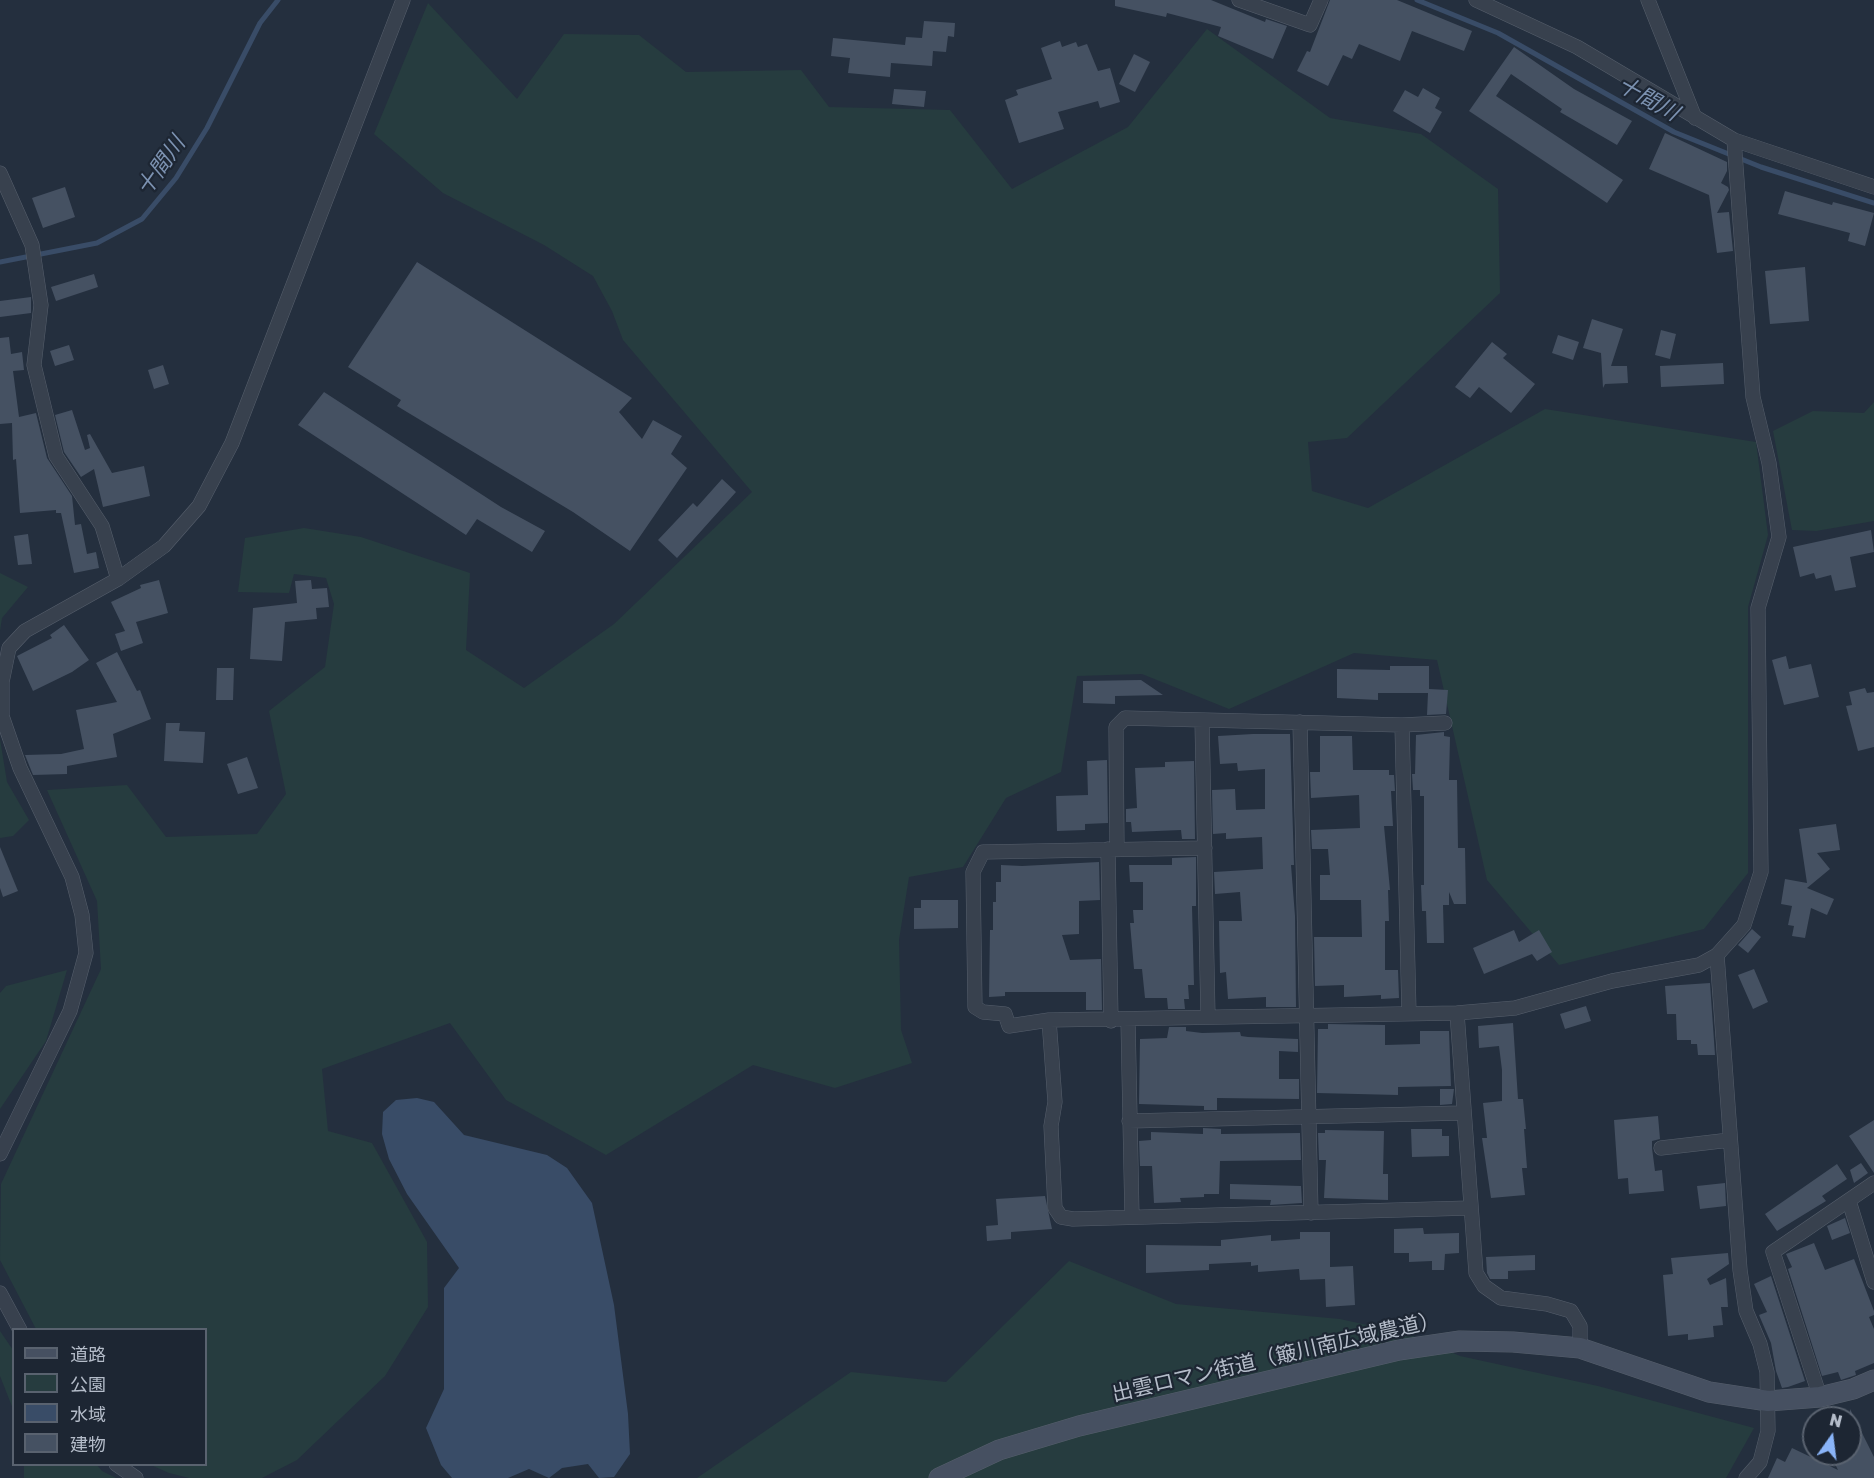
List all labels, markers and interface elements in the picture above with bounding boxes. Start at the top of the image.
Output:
water label: 十間川 [1613,71,1683,127]
water label: 十間川 [131,131,191,201]
street label: 出雲ロマン街道（簸川南広域農道） [1109,1307,1443,1407]
legend [12,1328,207,1466]
text: 道路 [70,1343,106,1365]
text: 公園 [70,1373,106,1395]
text: 水域 [70,1403,106,1425]
north arrow [1802,1406,1862,1466]
text: N [1828,1409,1844,1432]
text: 建物 [70,1433,106,1455]

